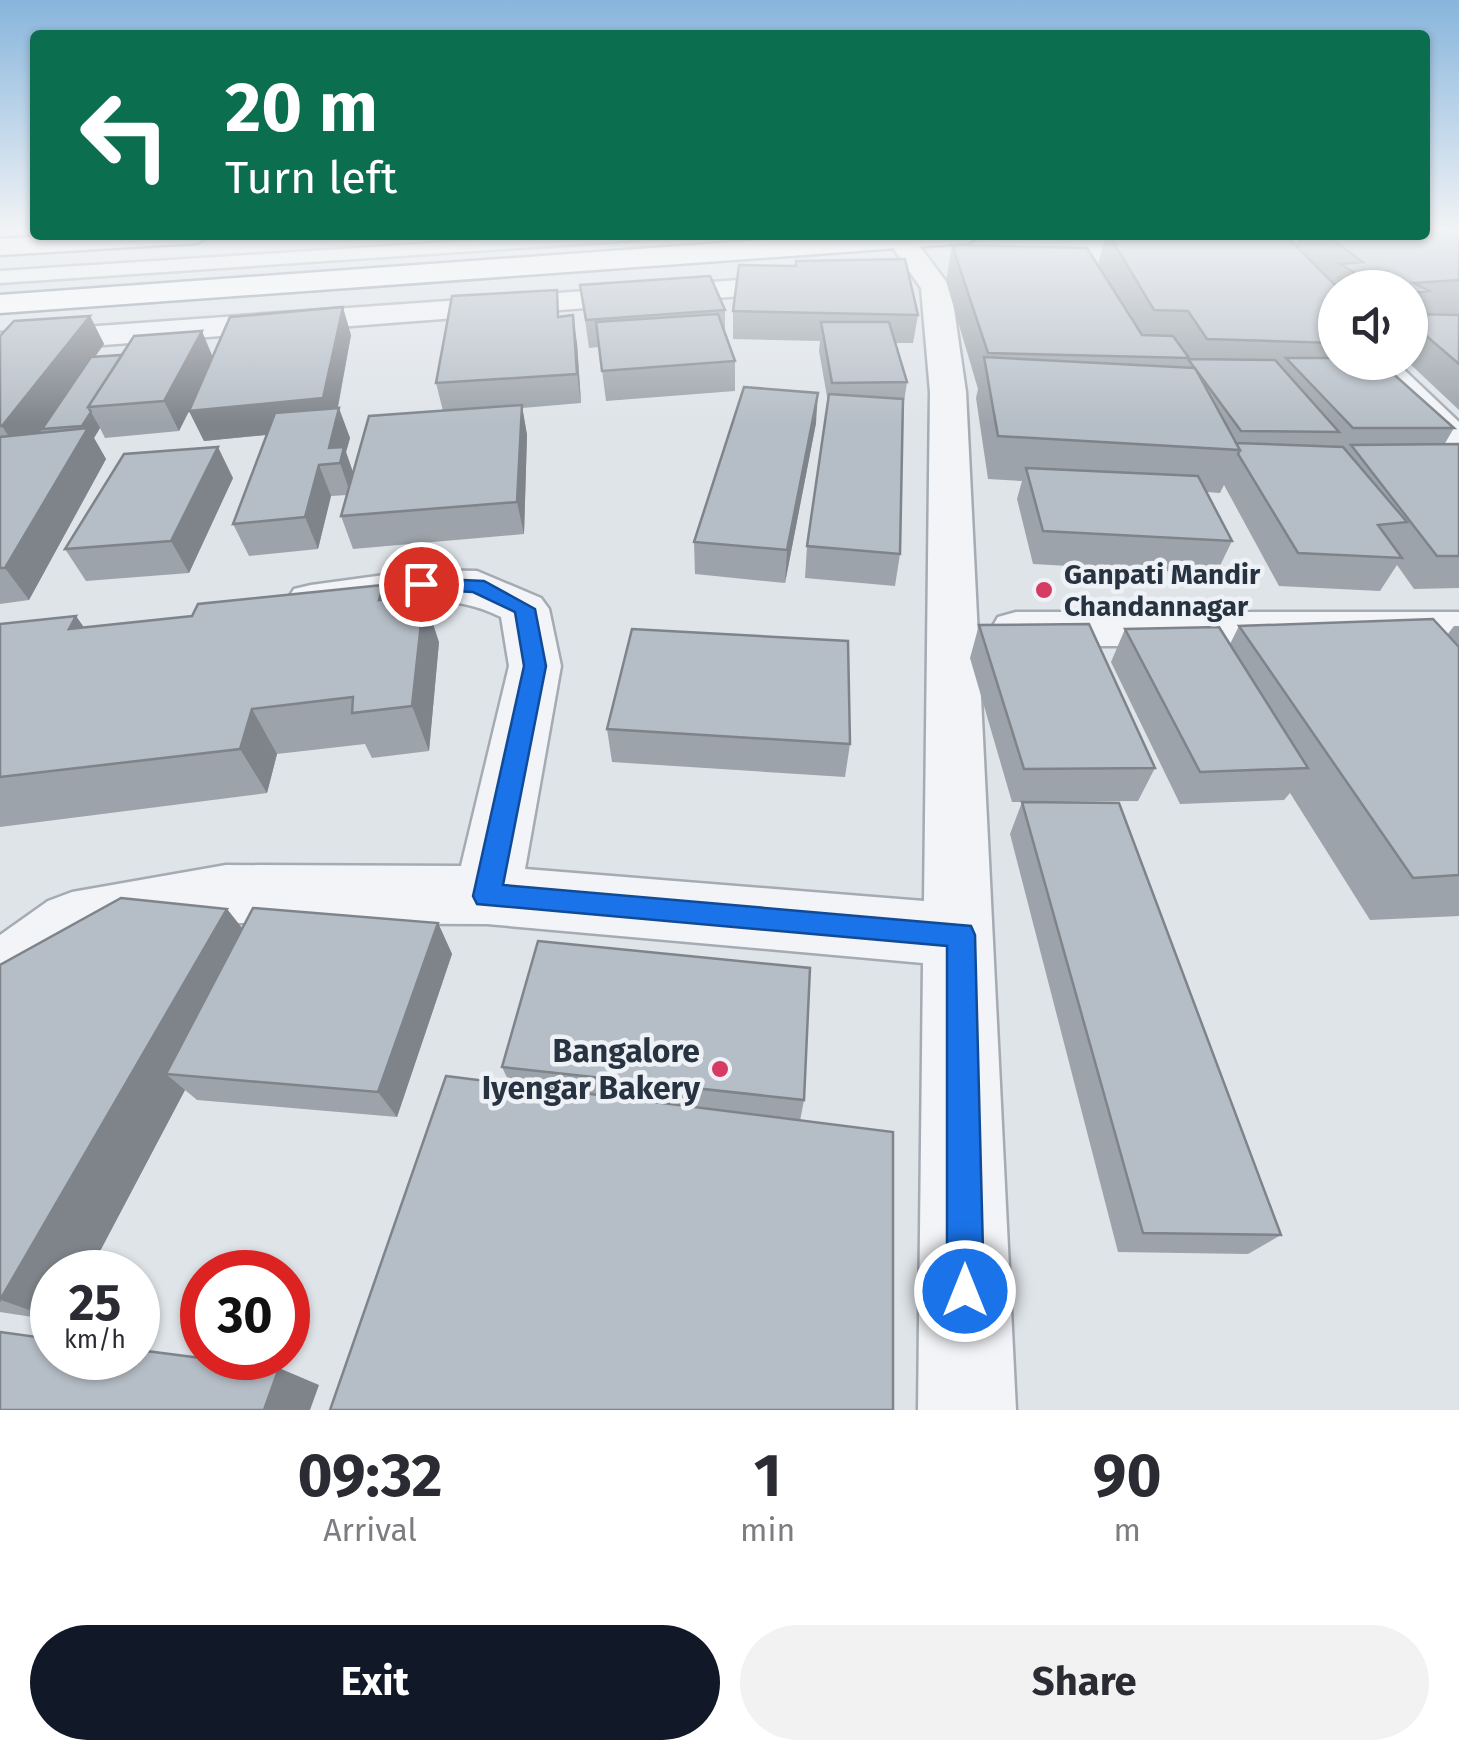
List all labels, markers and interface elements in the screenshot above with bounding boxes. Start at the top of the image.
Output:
text: 20 m [225,66,378,150]
icon: left [60,70,190,200]
text: Turn left [225,151,397,205]
map controls [1318,270,1428,380]
button: sound [1318,270,1428,380]
pin [379,542,464,627]
icon: arrive [394,557,449,612]
place label: Ganpati Mandir Chandannagar [1064,558,1261,623]
marker: Ganpati Mandir Chandannagar [1033,579,1055,601]
place label: Bangalore Iyengar Bakery [482,1032,700,1107]
marker: Bangalore Iyengar Bakery [709,1058,731,1080]
position arrow [913,1239,1017,1343]
speed limit sign: 30 [180,1250,310,1380]
text: 25 [69,1273,121,1333]
text: km/h [64,1325,126,1355]
text: 09:32 [298,1440,443,1512]
text: 1 [754,1440,782,1512]
text: 90 [1093,1440,1162,1512]
text: Arrival [323,1511,417,1549]
text: min [740,1511,795,1549]
text: m [1113,1511,1141,1549]
button: Exit [30,1625,720,1740]
button: Share [740,1625,1429,1740]

